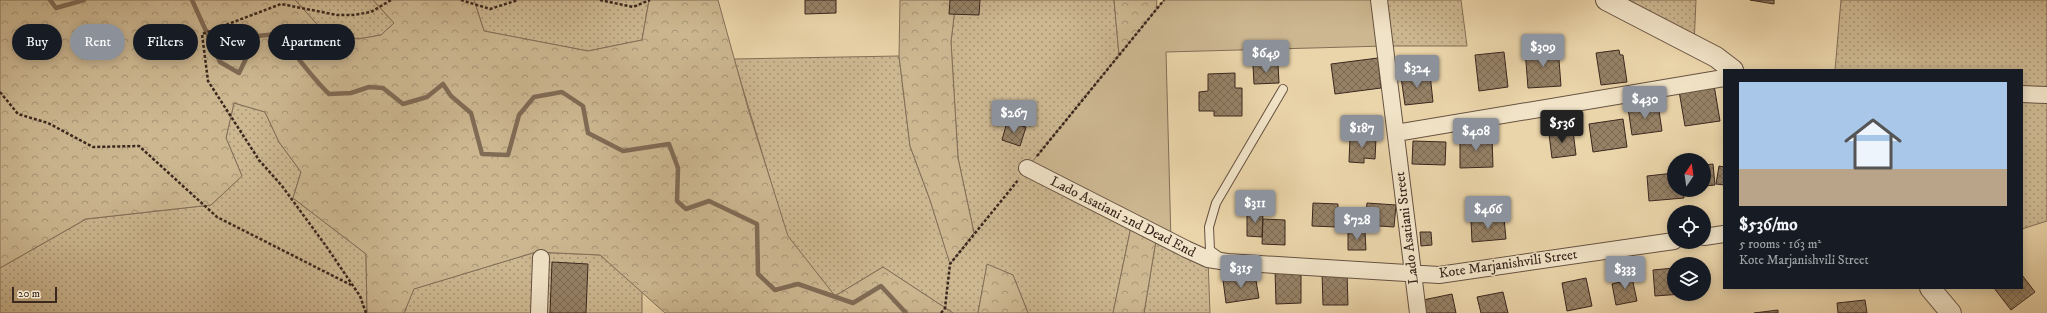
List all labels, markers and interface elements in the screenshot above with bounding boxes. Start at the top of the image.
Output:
chip: Buy [12,24,62,60]
chip: Rent [70,24,125,60]
chip: Filters [133,24,198,60]
chip: New [206,24,260,60]
chip: Apartment [268,24,355,60]
pin: $309 [1519,34,1567,68]
text: $309 [1530,39,1556,55]
pin: $649 [1242,40,1290,74]
text: $649 [1252,45,1280,61]
pin: $324 [1393,55,1441,89]
text: $324 [1404,60,1430,76]
pin: $430 [1621,86,1669,120]
text: $430 [1632,91,1658,107]
pin: $267 [990,100,1038,134]
text: $267 [1000,105,1028,121]
icon: home [1837,108,1909,180]
pin: $536 [1538,110,1586,144]
pin: $187 [1338,115,1386,149]
text: $536 [1549,115,1575,131]
pin: $408 [1452,118,1500,152]
text: $187 [1349,120,1375,136]
text: $408 [1462,123,1490,139]
north arrow [1667,153,1711,197]
map controls [1667,153,1711,301]
street label: Lado Asatiani Street [1391,170,1423,285]
street label: Lado Asatiani 2nd Dead End [1047,172,1199,262]
pin: $311 [1231,190,1279,224]
text: $311 [1244,195,1266,211]
pin: $466 [1464,196,1512,230]
text: $466 [1474,201,1502,217]
button: locate [1667,205,1711,249]
pin: $728 [1333,207,1381,241]
text: $728 [1344,212,1370,228]
text: $536/mo [1739,214,1798,236]
text: 5 rooms · 163 m² [1739,236,1821,252]
street label: Kote Marjanishvili Street [1438,245,1579,283]
text: Kote Marjanishvili Street [1739,252,1869,268]
pin: $315 [1217,255,1265,289]
pin: $333 [1601,256,1649,290]
button: layers [1667,257,1711,301]
text: $315 [1229,260,1253,276]
text: $333 [1614,261,1636,277]
scale bar [12,285,57,304]
text: 20 m [18,287,40,301]

